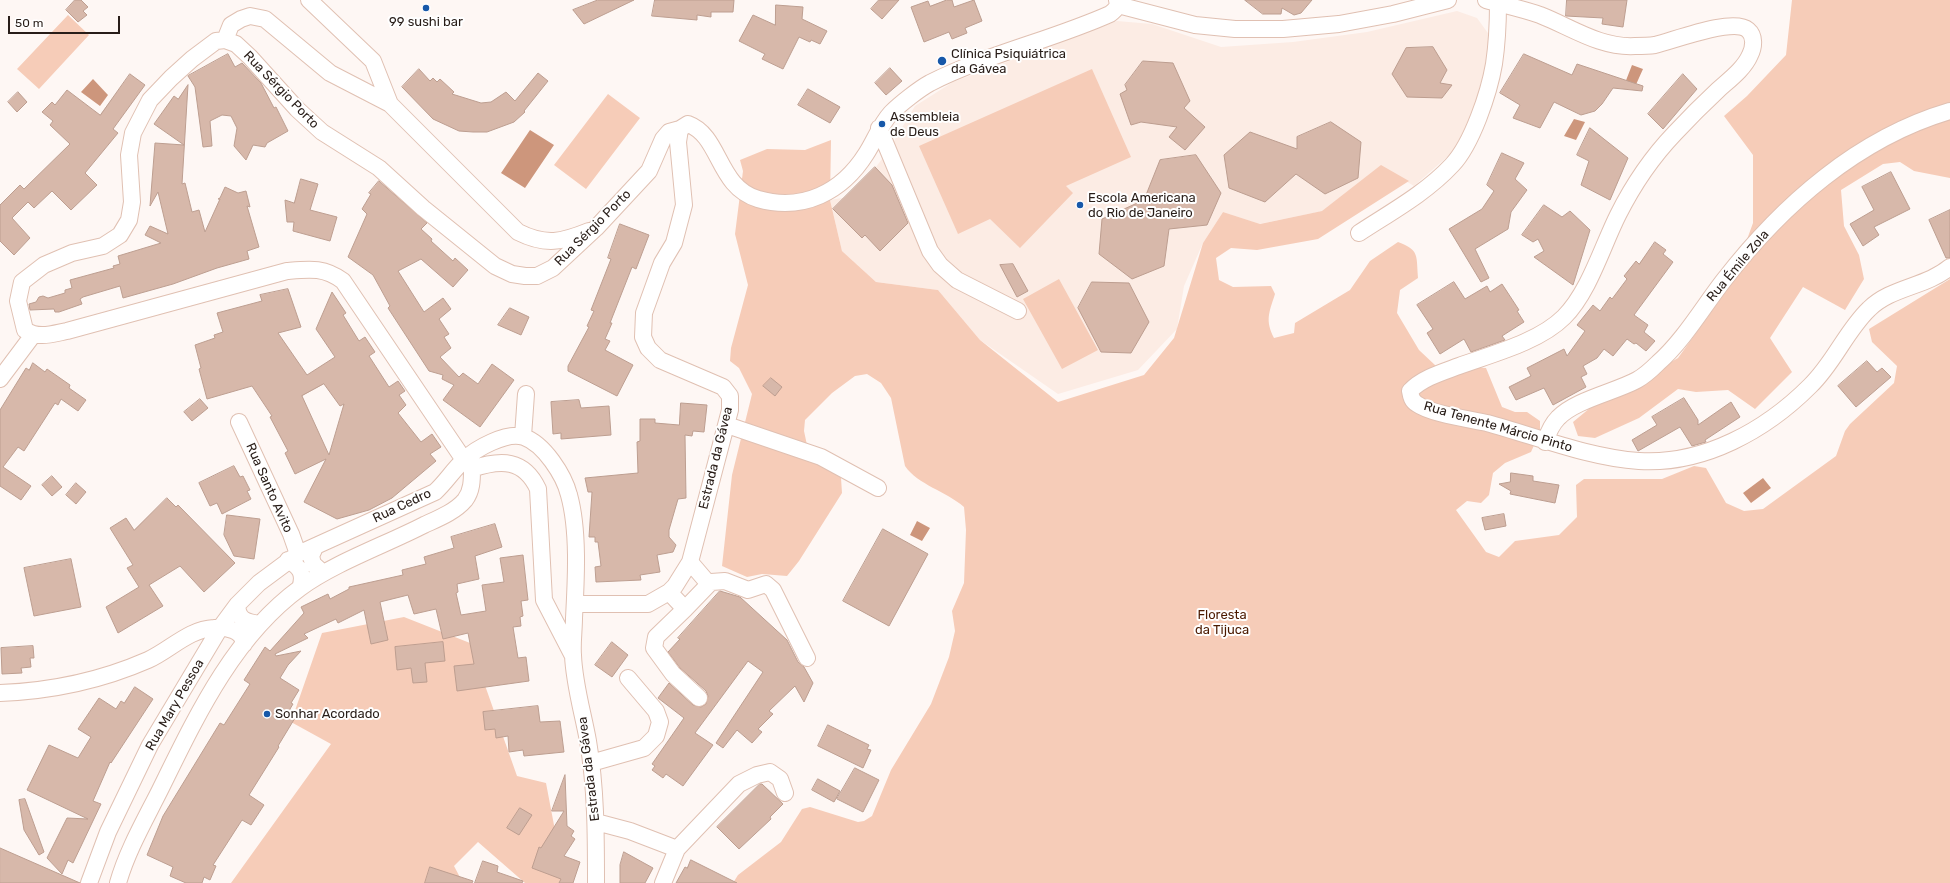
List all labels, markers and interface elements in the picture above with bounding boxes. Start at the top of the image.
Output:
marker: 99 sushi bar [421,3,431,13]
scale bar [10,8,122,34]
place label: 99 sushi bar [389,14,463,30]
text: 50 m [15,16,43,30]
place label: Clínica Psiquiátrica da Gávea [951,46,1066,77]
street label: Rua Sérgio Porto [240,48,322,132]
marker: Clínica Psiquiátrica da Gávea [936,55,948,67]
place label: Assembleia de Deus [890,109,959,140]
marker: Assembleia de Deus [877,119,887,129]
street label: Rua Sérgio Porto [552,187,634,269]
place label: Escola Americana do Rio de Janeiro [1088,190,1196,221]
marker: Escola Americana do Rio de Janeiro [1075,200,1085,210]
street label: Rua Émile Zola [1704,227,1772,305]
street label: Rua Tenente Márcio Pinto [1422,398,1574,456]
street label: Estrada da Gávea [696,405,736,511]
street label: Rua Santo Avito [242,441,296,535]
street label: Rua Cedro [370,486,434,526]
park label: Floresta da Tijuca [1195,607,1249,638]
street label: Rua Mary Pessoa [143,657,207,753]
place label: Sonhar Acordado [275,706,380,722]
marker: Sonhar Acordado [262,709,272,719]
street label: Estrada da Gávea [575,716,603,822]

